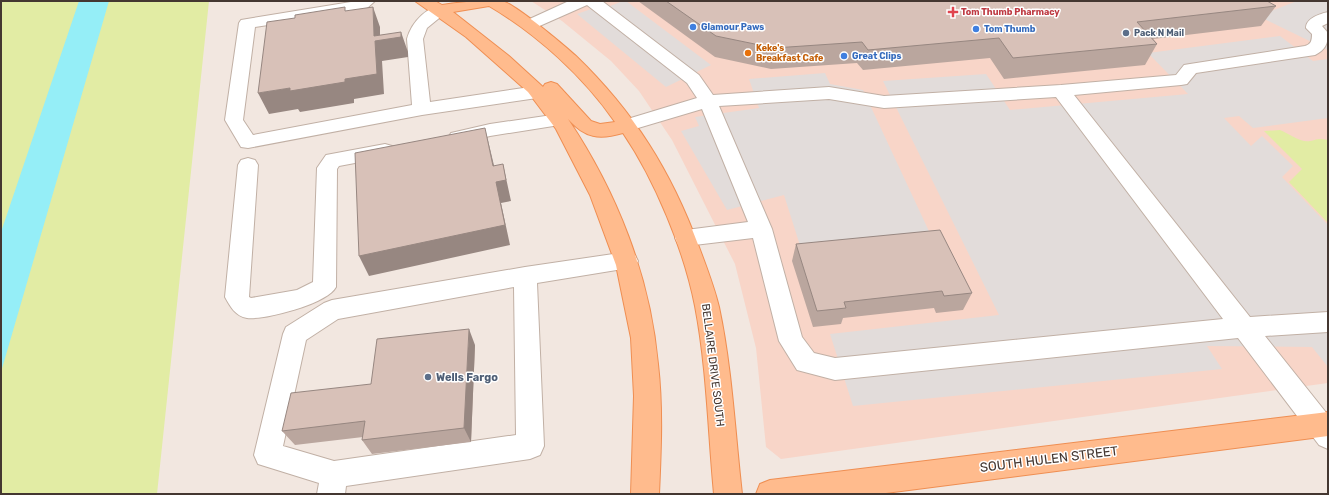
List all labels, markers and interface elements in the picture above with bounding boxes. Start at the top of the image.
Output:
marker: Tom Thumb Pharmacy [948,7,958,17]
place label: Tom Thumb Pharmacy [961,7,1060,17]
marker: Glamour Paws [688,22,698,32]
place label: Glamour Paws [701,22,764,32]
marker: Tom Thumb [971,24,981,34]
place label: Tom Thumb [984,24,1036,34]
marker: Pack N Mail [1121,28,1131,38]
place label: Pack N Mail [1134,28,1184,38]
place label: Keke's Breakfast Cafe [756,43,824,63]
marker: Keke's Breakfast Cafe [743,48,753,58]
marker: Great Clips [839,51,849,61]
place label: Great Clips [852,51,901,61]
street label: BELLAIRE DRIVE SOUTH [699,303,727,427]
place label: Wells Fargo [436,371,498,384]
marker: Wells Fargo [423,372,433,382]
street label: SOUTH HULEN STREET [979,443,1119,475]

